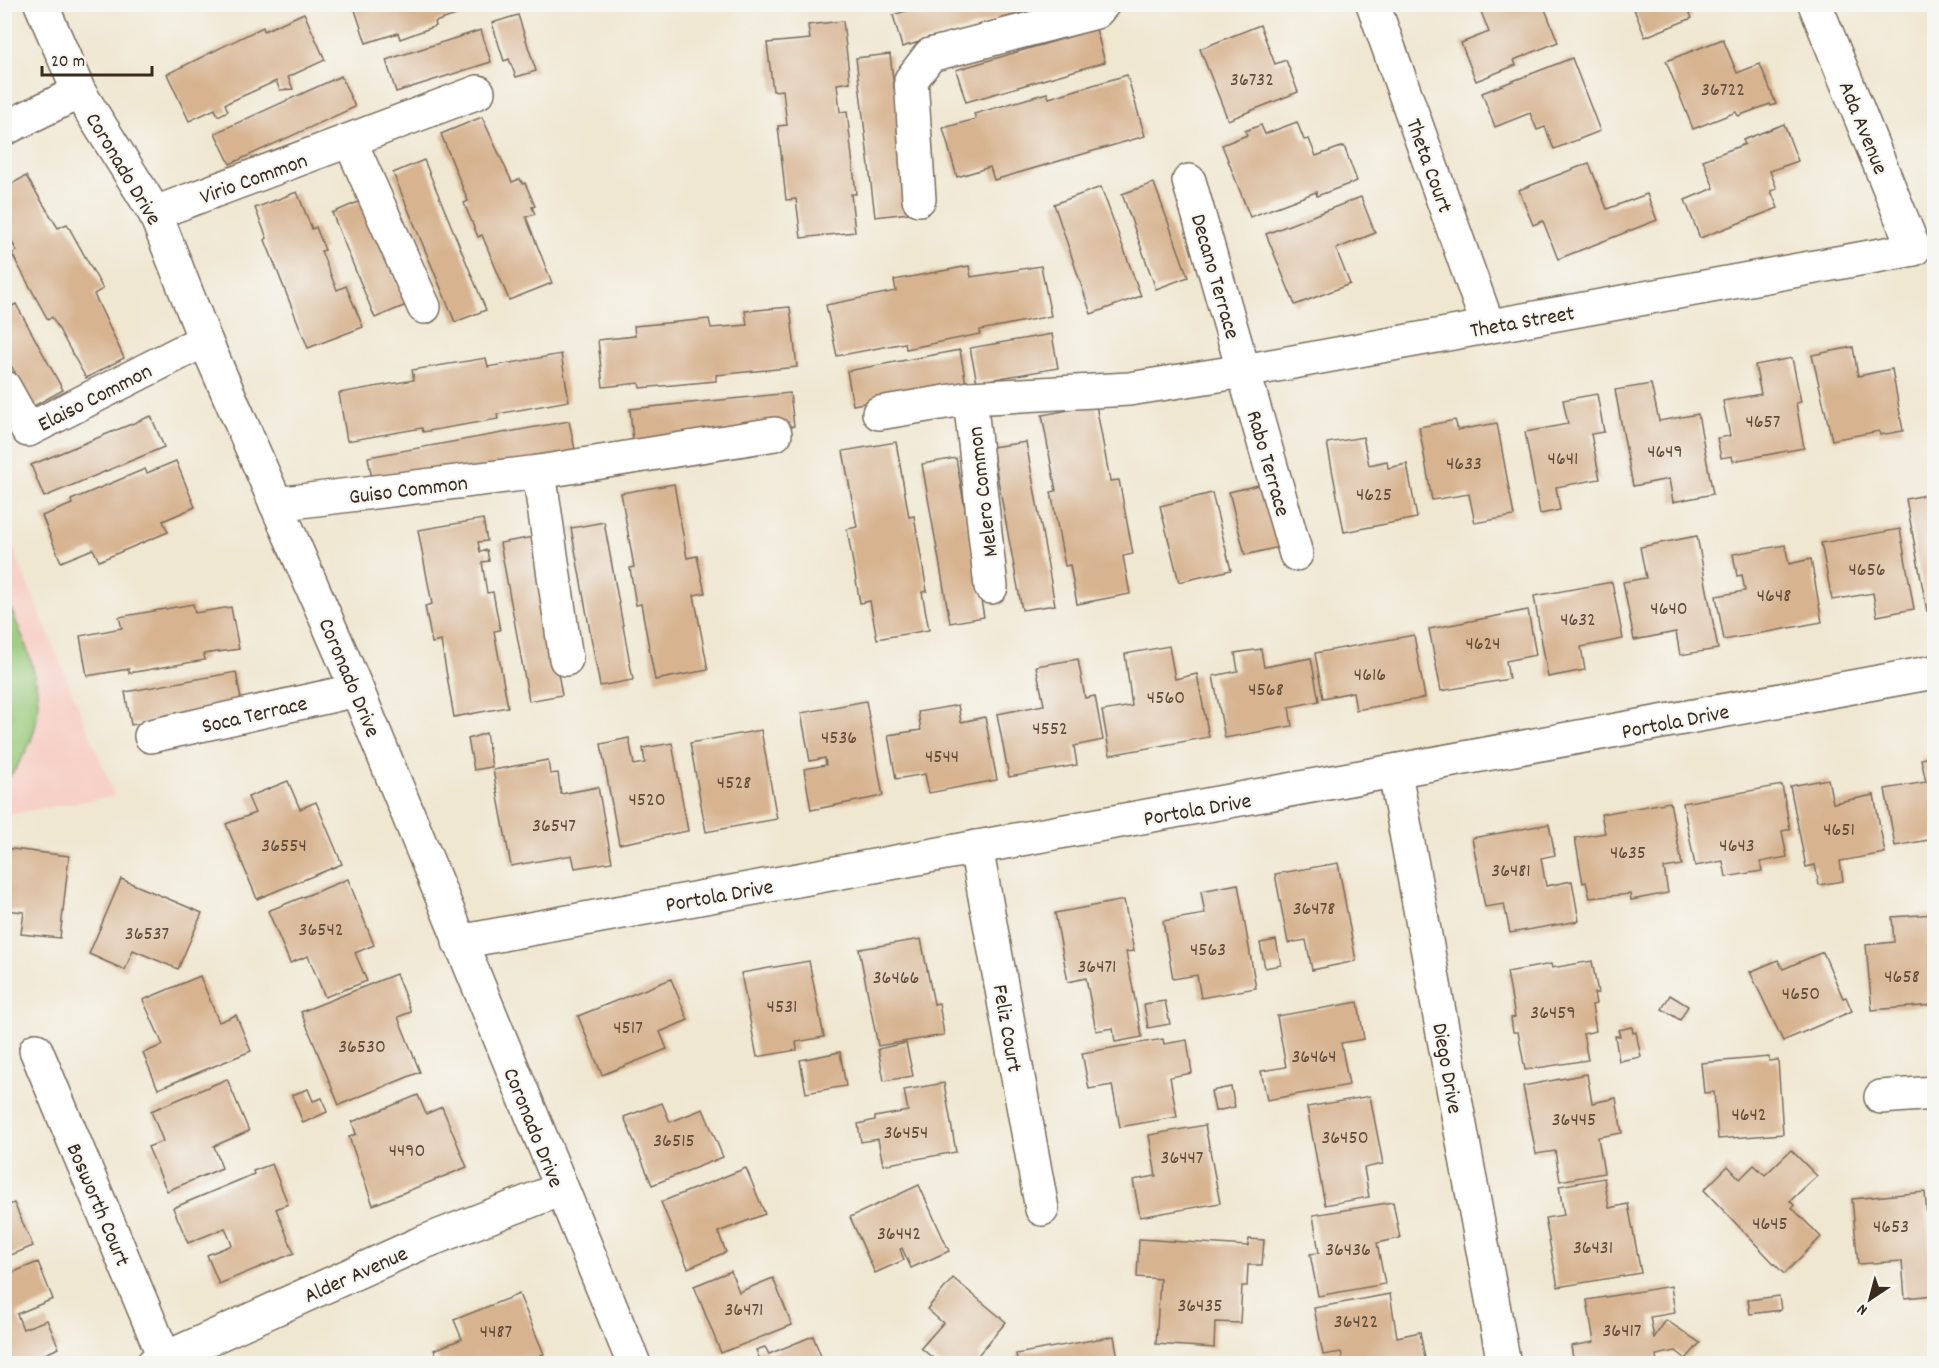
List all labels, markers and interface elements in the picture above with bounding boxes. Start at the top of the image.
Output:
scale bar [42,39,152,77]
text: 20 m [51,50,85,75]
house number: 36732 [1230,67,1274,95]
house number: 36722 [1701,77,1745,105]
street label: Ada Avenue [1829,77,1894,179]
street label: Coronado Drive [76,108,168,232]
street label: Theta Court [1396,115,1459,218]
street label: Virio Common [196,146,312,214]
street label: Decano Terrace [1181,211,1246,343]
street label: Theta Street [1468,299,1577,348]
street label: Elaiso Common [33,357,158,441]
street label: Rabo Terrace [1237,407,1297,521]
house number: 4657 [1745,409,1781,437]
street label: Melero Common [961,425,1008,559]
house number: 4649 [1647,439,1683,467]
house number: 4641 [1548,446,1578,474]
house number: 4633 [1446,451,1482,479]
street label: Guiso Common [347,469,470,514]
house number: 4625 [1356,482,1392,510]
house number: 4656 [1848,557,1886,585]
house number: 4648 [1757,583,1791,611]
house number: 4640 [1650,596,1688,624]
house number: 4632 [1560,607,1596,635]
street label: Coronado Drive [309,614,387,743]
house number: 4624 [1465,631,1501,659]
house number: 4616 [1354,662,1386,690]
house number: 4568 [1248,677,1284,705]
house number: 4560 [1147,685,1185,713]
street label: Soca Terrace [199,689,311,744]
street label: Portola Drive [1619,698,1732,749]
house number: 4552 [1032,716,1068,744]
house number: 4536 [821,725,857,753]
house number: 4544 [925,744,959,772]
house number: 4528 [717,770,751,798]
house number: 4520 [628,787,666,815]
street label: Portola Drive [1141,787,1254,836]
house number: 36547 [532,813,576,841]
house number: 4651 [1823,817,1855,845]
house number: 36554 [261,833,307,861]
house number: 4643 [1719,833,1755,861]
house number: 4635 [1610,840,1646,868]
house number: 36481 [1491,858,1531,886]
street label: Portola Drive [663,873,776,922]
house number: 36478 [1293,896,1335,924]
house number: 36542 [299,917,343,945]
house number: 36537 [125,921,169,949]
house number: 4563 [1190,937,1226,965]
house number: 36471 [1077,954,1117,982]
house number: 4658 [1884,964,1920,992]
house number: 36466 [873,965,919,993]
house number: 4650 [1782,981,1820,1009]
street label: Feliz Court [983,982,1029,1075]
house number: 4531 [767,994,797,1022]
house number: 36459 [1530,1000,1576,1028]
house number: 4517 [613,1015,643,1043]
street label: Diego Drive [1422,1021,1469,1117]
house number: 36530 [338,1034,386,1062]
house number: 36464 [1291,1044,1337,1072]
street label: Coronado Drive [494,1064,570,1193]
house number: 4642 [1731,1102,1767,1130]
house number: 36445 [1552,1107,1596,1135]
house number: 36454 [884,1120,928,1148]
house number: 36450 [1321,1125,1369,1153]
house number: 36515 [653,1128,695,1156]
house number: 4490 [389,1138,425,1166]
street label: Bosworth Court [57,1139,137,1272]
house number: 36447 [1161,1145,1203,1173]
house number: 4645 [1752,1211,1788,1239]
house number: 4653 [1873,1214,1909,1242]
house number: 36442 [877,1221,921,1249]
house number: 36431 [1573,1235,1613,1263]
house number: 36436 [1325,1237,1371,1265]
street label: Alder Avenue [300,1240,413,1313]
north arrow [1840,1269,1900,1329]
house number: 36435 [1177,1293,1223,1321]
house number: 36471 [724,1297,764,1325]
text: N [1853,1297,1873,1321]
house number: 36422 [1334,1309,1378,1337]
house number: 36417 [1602,1318,1642,1346]
house number: 4487 [480,1319,512,1347]

